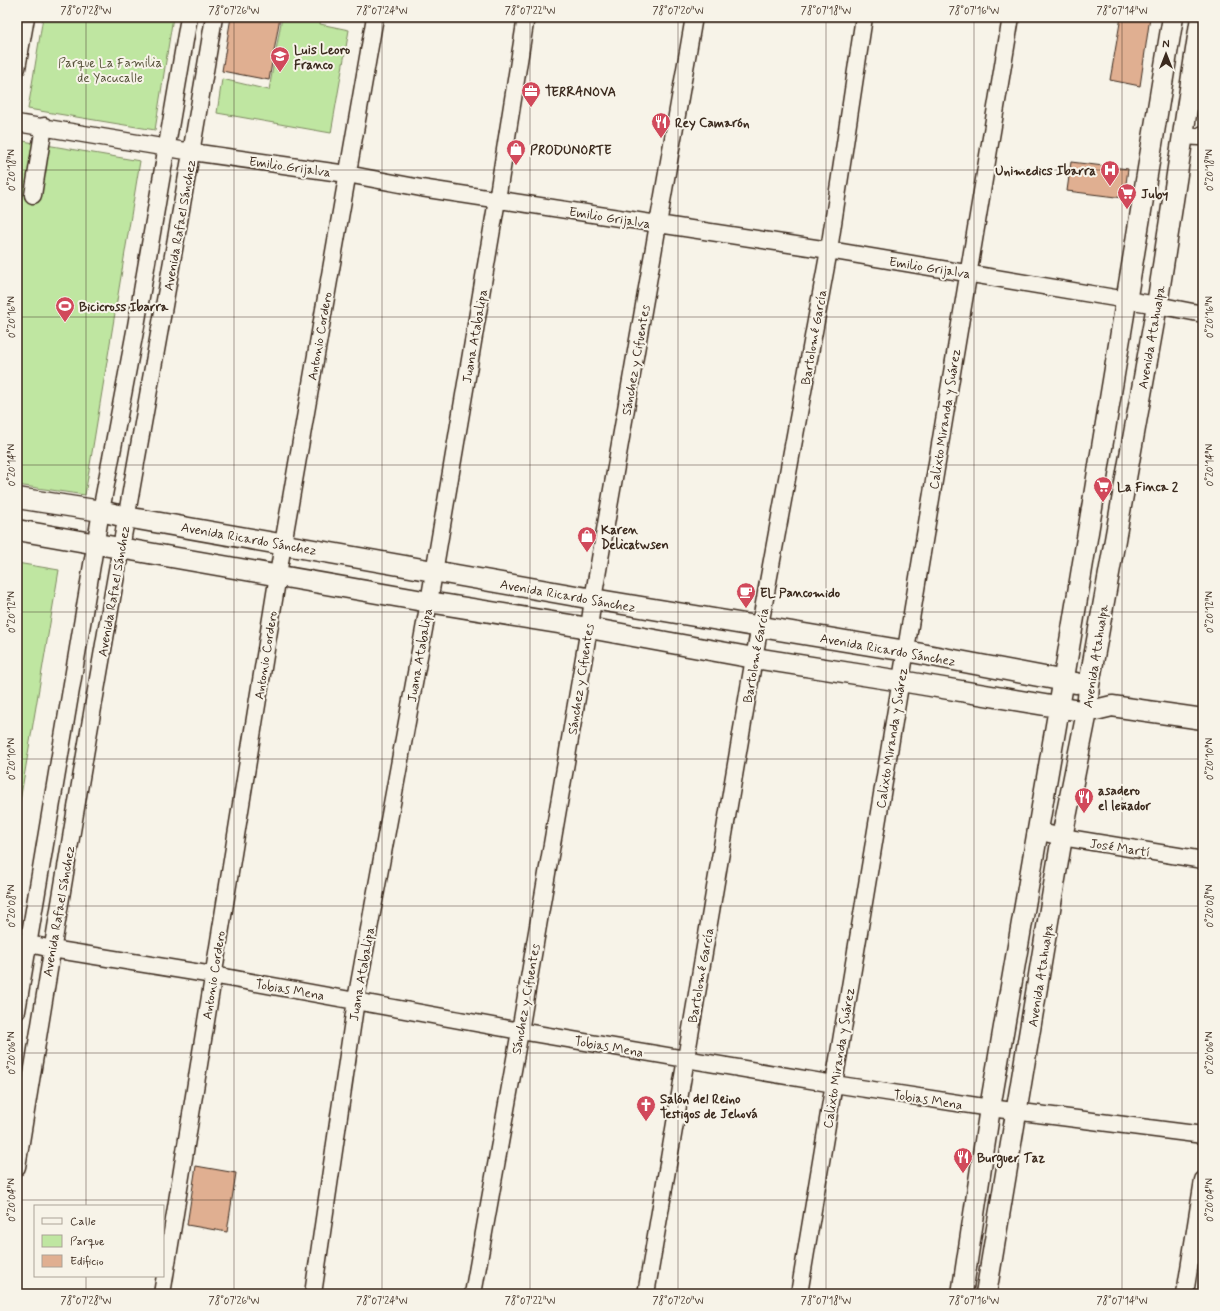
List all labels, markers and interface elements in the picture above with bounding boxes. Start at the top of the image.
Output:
text: 78°07'28"W [61,4,111,18]
text: 78°07'26"W [209,4,259,18]
text: 78°07'24"W [356,4,408,18]
text: 78°07'22"W [505,4,555,18]
text: 78°07'20"W [653,4,704,18]
text: 78°07'18"W [801,4,851,18]
text: 78°07'16"W [949,4,999,18]
text: 78°07'14"W [1097,4,1147,18]
north arrow [1146,34,1186,74]
text: N [1162,38,1170,52]
place label: Luis Leoro Franco [294,42,351,74]
school or university icon: Luis Leoro Franco [269,45,291,73]
park label: Parque La Familia de Yacucalle [58,55,162,87]
office icon: TERRANOVA [520,80,542,108]
place label: TERRANOVA [545,84,616,101]
restaurant icon: Rey Camarón [650,111,672,139]
place label: Rey Camarón [675,115,750,132]
shop icon: PRODUNORTE [505,138,527,166]
place label: PRODUNORTE [530,142,612,159]
text: 0°20'18"N [5,149,19,191]
text: 0°20'18"N [1203,149,1217,191]
street label: Emilio Grijalva [248,153,332,182]
street label: Avenida Rafael Sánchez [161,158,200,292]
hospital icon: Unimedics Ibarra [1099,159,1121,187]
place label: Unimedics Ibarra [995,163,1096,180]
supermarket icon: Juby [1116,182,1138,210]
place label: Juby [1141,186,1168,203]
street label: Emilio Grijalva [568,204,652,233]
street label: Emilio Grijalva [888,254,972,283]
street label: Avenida Atahualpa [1135,284,1170,390]
street label: Juana Atabalipa [459,288,492,385]
street label: Bartolomé García [798,288,831,386]
street label: Antonio Cordero [304,291,337,382]
sports icon: Bicicross Ibarra [54,295,76,323]
text: 0°20'16"N [5,296,19,338]
text: 0°20'16"N [1203,296,1217,338]
place label: Bicicross Ibarra [79,299,169,316]
street label: Sánchez y Cifuentes [618,303,655,417]
street label: Calixto Miranda y Suárez [926,348,965,491]
text: 0°20'14"N [5,443,19,486]
text: 0°20'14"N [1203,443,1217,486]
supermarket icon: La Finca 2 [1092,475,1114,503]
place label: La Finca 2 [1117,479,1179,496]
street label: Avenida Ricardo Sánchez [180,519,318,560]
place label: Karen Delicatwsen [601,522,669,554]
street label: Avenida Rafael Sánchez [95,524,134,658]
shop icon: Karen Delicatwsen [576,525,598,553]
street label: Avenida Ricardo Sánchez [499,576,637,617]
cafe icon: EL Pancomido [735,581,757,609]
place label: EL Pancomido [760,585,841,602]
text: 0°20'12"N [5,591,19,633]
text: 0°20'12"N [1203,591,1217,633]
street label: Avenida Atahualpa [1080,603,1113,709]
street label: Bartolomé García [740,606,773,704]
street label: Juana Atabalipa [404,607,437,704]
street label: Antonio Cordero [251,610,282,701]
street label: Sánchez y Cifuentes [564,622,599,736]
street label: Avenida Ricardo Sánchez [819,630,957,671]
street label: Calixto Miranda y Suárez [873,667,912,810]
text: 0°20'10"N [5,738,19,780]
text: 0°20'10"N [1203,738,1217,780]
place label: asadero el leñador [1098,783,1151,815]
restaurant icon: asadero el leñador [1073,786,1095,814]
street label: José Martí [1088,835,1151,862]
street label: Avenida Rafael Sánchez [40,844,79,978]
text: 0°20'08"N [5,884,19,928]
text: 0°20'08"N [1203,884,1217,928]
street label: Avenida Atahualpa [1025,922,1058,1028]
street label: Juana Atabalipa [346,926,379,1023]
street label: Bartolomé García [685,926,718,1024]
street label: Antonio Cordero [199,930,230,1021]
street label: Sánchez y Cifuentes [508,942,545,1056]
street label: Tobias Mena [254,976,326,1005]
street label: Calixto Miranda y Suárez [820,987,859,1130]
text: 0°20'06"N [5,1031,19,1075]
text: 0°20'06"N [1203,1031,1217,1075]
street label: Tobias Mena [573,1033,645,1062]
street label: Tobias Mena [892,1087,964,1114]
place label: Salón del Reino Testigos de Jehová [660,1091,758,1124]
church icon: Salón del Reino Testigos de Jehová [635,1094,657,1122]
restaurant icon: Burguer Taz [952,1146,974,1174]
place label: Burguer Taz [977,1150,1045,1169]
text: 0°20'04"N [5,1178,19,1222]
text: 0°20'04"N [1203,1178,1217,1222]
legend [34,1205,164,1277]
text: Calle [70,1214,96,1230]
text: Parque [70,1234,105,1250]
text: Edificio [70,1254,104,1270]
text: 78°07'28"W [61,1294,111,1308]
text: 78°07'26"W [209,1294,259,1308]
text: 78°07'24"W [356,1294,408,1308]
text: 78°07'22"W [505,1294,555,1308]
text: 78°07'20"W [653,1294,704,1308]
text: 78°07'18"W [801,1294,851,1308]
text: 78°07'16"W [949,1294,999,1308]
text: 78°07'14"W [1097,1294,1147,1308]

